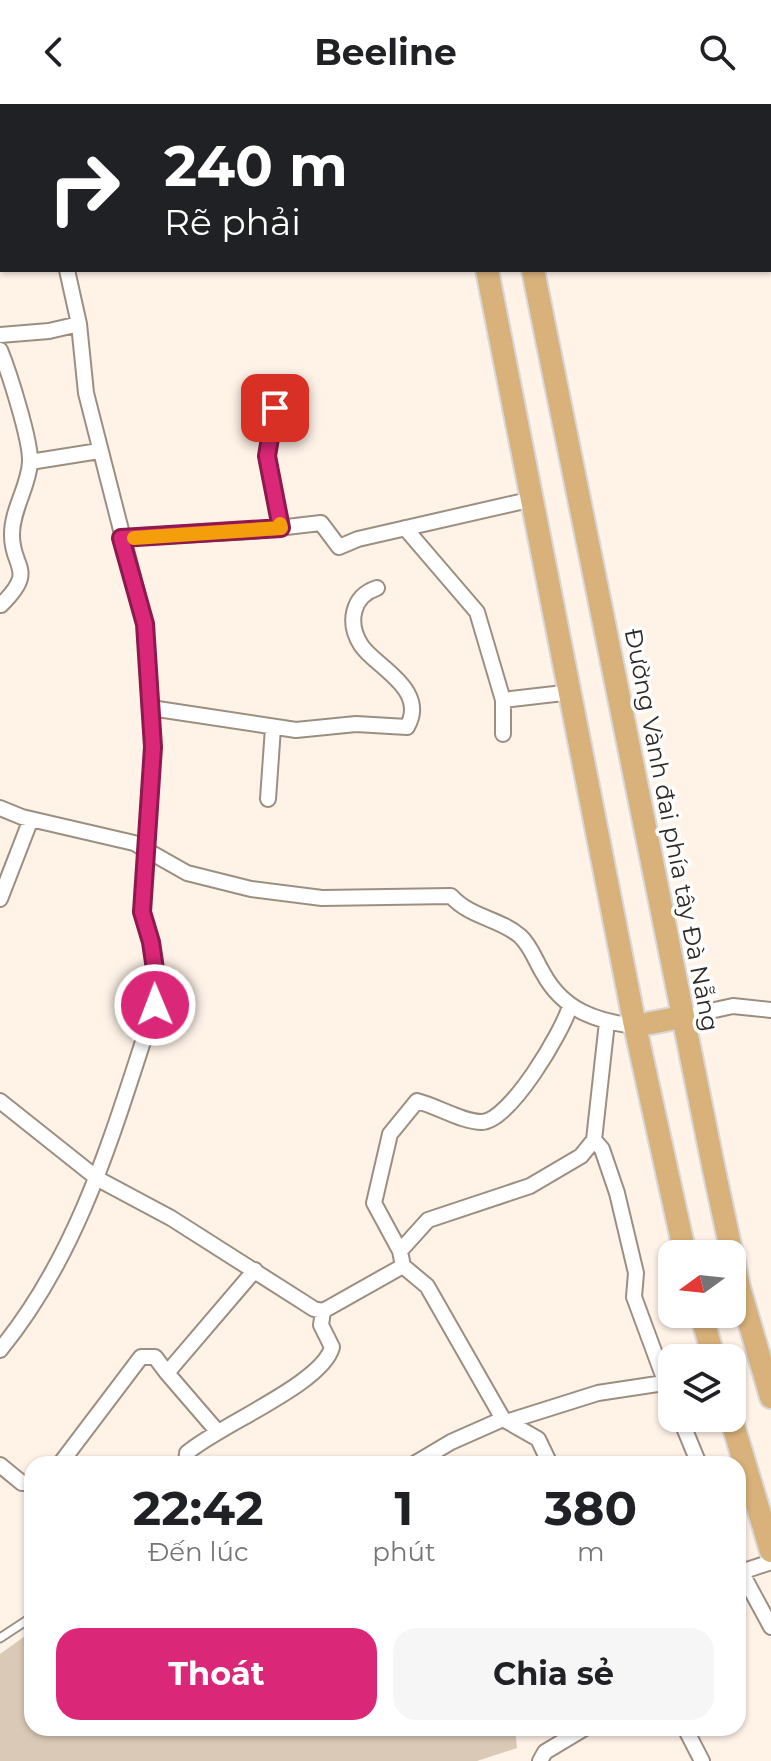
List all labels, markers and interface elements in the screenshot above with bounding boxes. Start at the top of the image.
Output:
icon: back [32,30,76,74]
text: Beeline [314,30,457,74]
icon: search [695,30,739,74]
text: 240 m [164,132,348,200]
icon: right [32,136,136,240]
text: Rẽ phải [164,200,301,244]
pin [241,374,309,442]
icon: arrive [253,386,297,430]
street label: Đường Vành đai phía tây Đà Nẵng [619,626,725,1034]
position arrow [113,963,197,1047]
north arrow [658,1240,746,1328]
map controls [658,1240,746,1432]
button: layers [658,1344,746,1432]
text: 22:42 [133,1479,263,1537]
text: 1 [395,1479,413,1537]
text: 380 [544,1479,637,1537]
text: Đến lúc [148,1536,249,1568]
text: phút [372,1536,436,1568]
text: m [577,1536,605,1568]
button: Thoát [56,1628,377,1720]
button: Chia sẻ [393,1628,714,1720]

